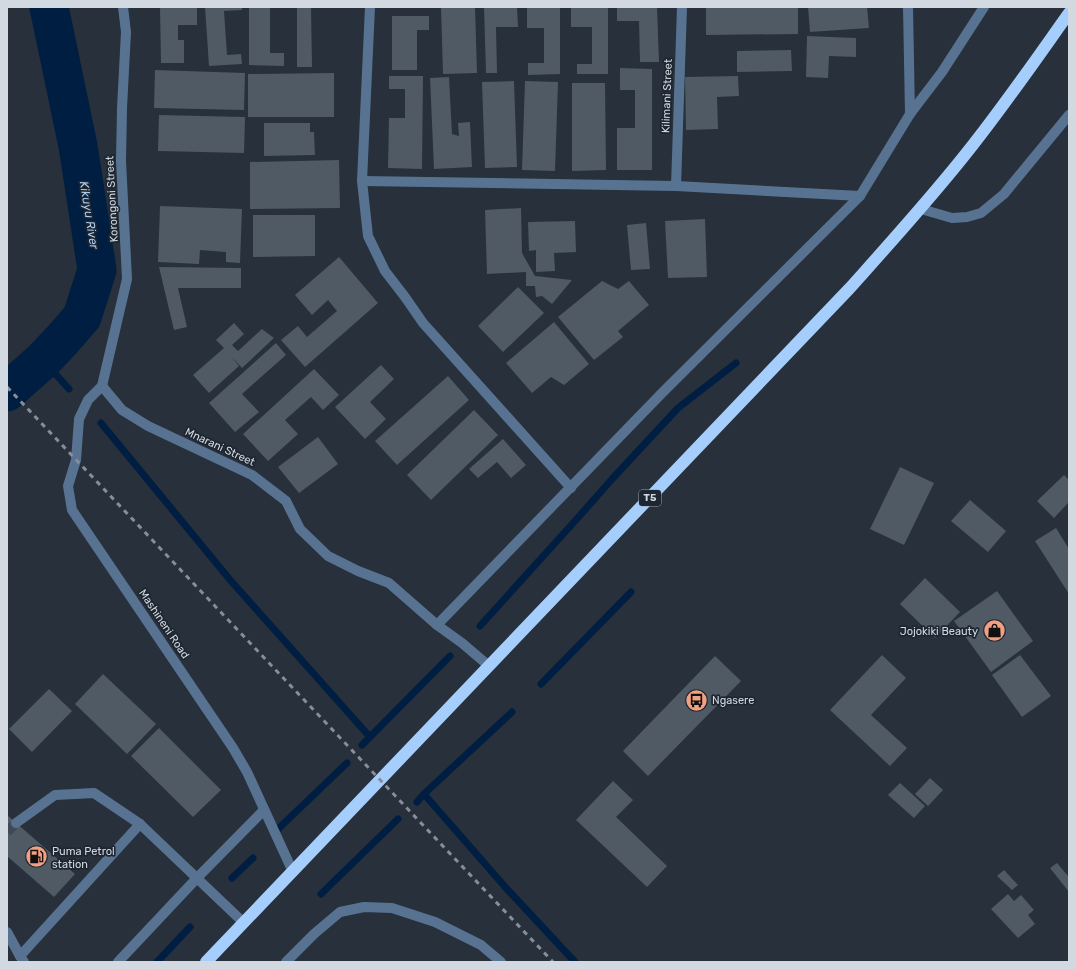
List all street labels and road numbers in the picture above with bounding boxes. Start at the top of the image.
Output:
street label: Kilimani Street [659,58,675,133]
street label: Korongoni Street [103,155,121,242]
street label: Mnarani Street [183,425,258,469]
road number: T5 [639,490,661,506]
street label: Mashineni Road [136,587,192,661]

